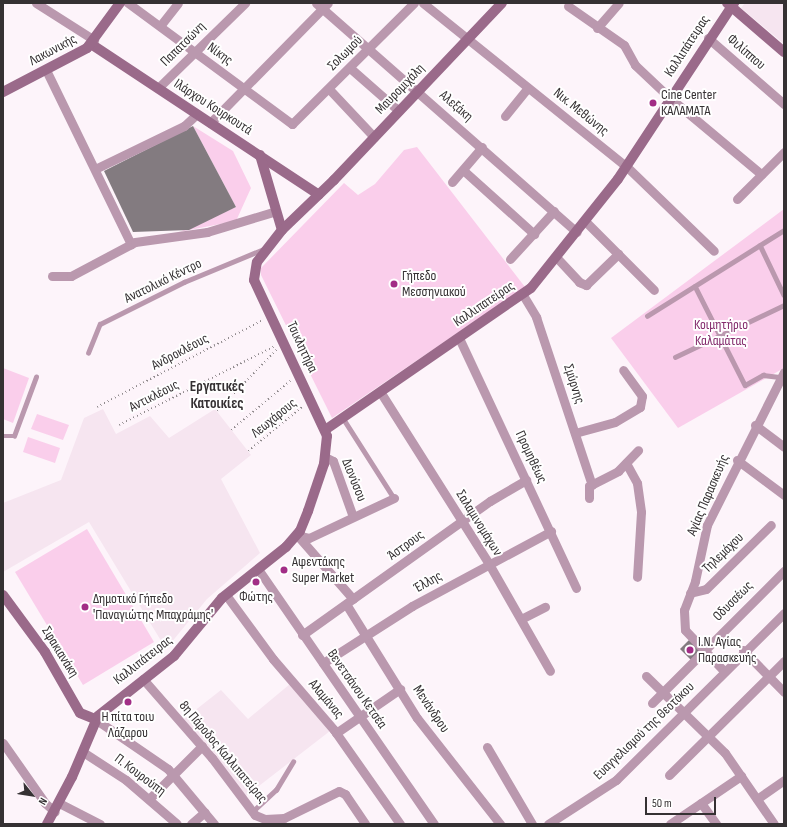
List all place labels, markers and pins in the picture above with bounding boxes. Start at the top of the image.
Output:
place label: Cine Center ΚΑΛΑΜΑΤΑ [661,87,716,120]
marker: Cine Center ΚΑΛΑΜΑΤΑ [648,98,658,108]
place label: Γήπεδο Μεσσηνιακού [402,268,466,300]
marker: Γήπεδο Μεσσηνιακού [389,279,399,289]
place label: Αφεντάκης Super Market [292,554,354,586]
marker: Αφεντάκης Super Market [279,565,289,575]
marker: Φώτης [251,577,261,587]
place label: Φώτης [239,589,273,605]
place label: Δημοτικό Γήπεδο 'Παναγιώτης Μπαχράμης' [93,591,213,624]
marker: Δημοτικό Γήπεδο 'Παναγιώτης Μπαχράμης' [80,602,90,612]
place label: Ι.Ν. Αγίας Παρασκευής [698,634,757,666]
marker: Ι.Ν. Αγίας Παρασκευής [685,645,695,655]
marker: Η πίτα τοιυ Λάζαρου [123,697,133,707]
place label: Η πίτα τοιυ Λάζαρου [102,709,154,742]

